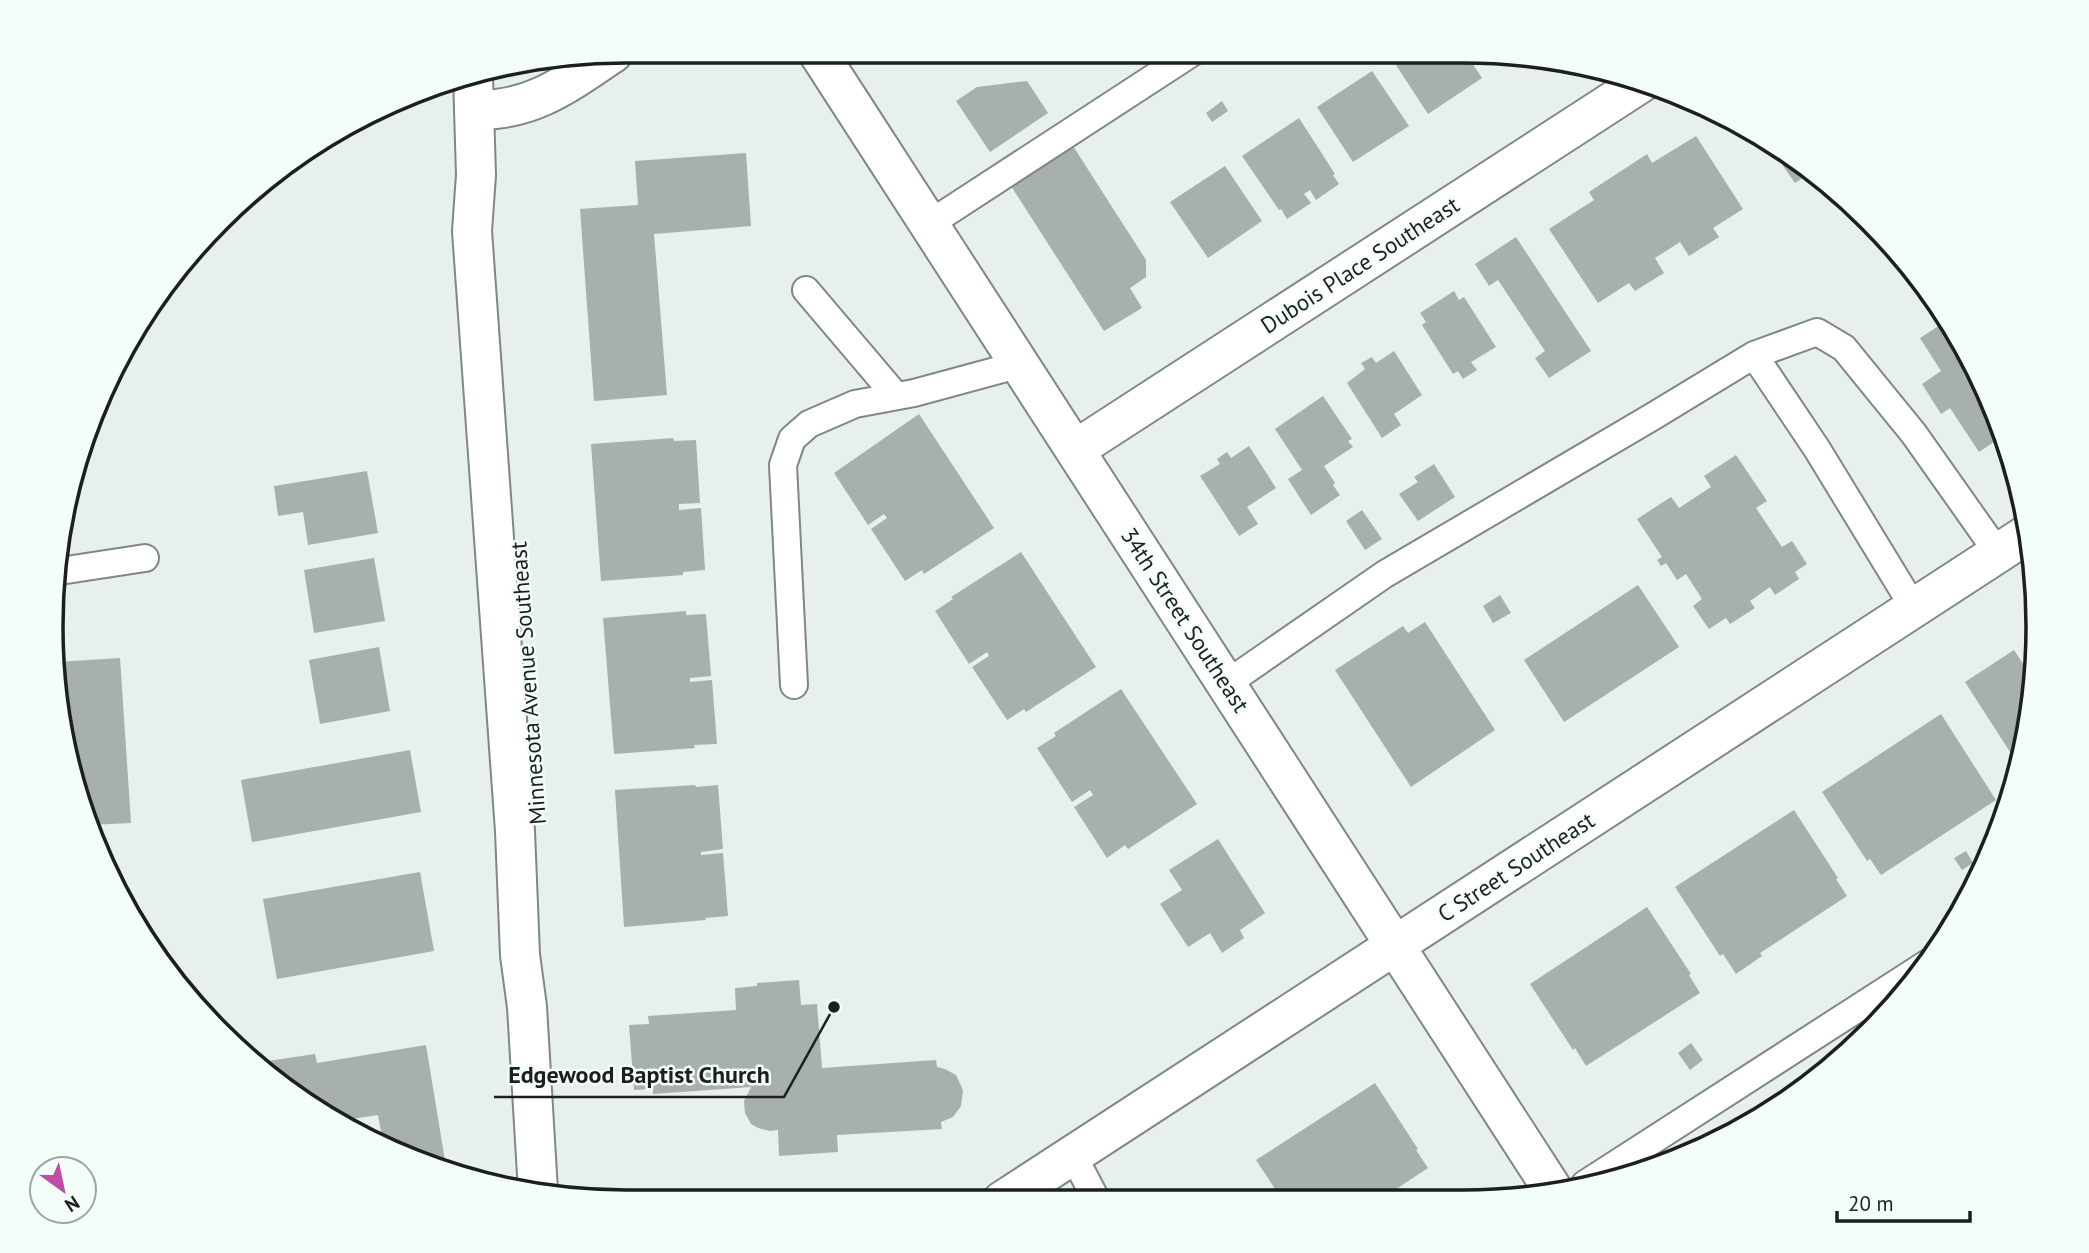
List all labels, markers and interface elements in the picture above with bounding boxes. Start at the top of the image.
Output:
street label: Dubois Place Southeast [1255,189,1465,340]
street label: 34th Street Southeast [1115,522,1256,718]
street label: Minnesota Avenue Southeast [503,540,552,826]
street label: C Street Southeast [1432,805,1600,928]
callout: Edgewood Baptist Church [494,1052,784,1097]
text: Edgewood Baptist Church [508,1059,770,1090]
north arrow [28,1155,98,1225]
scale bar [1837,1180,1970,1224]
text: 20 m [1848,1190,1894,1217]
text: N [60,1191,84,1218]

